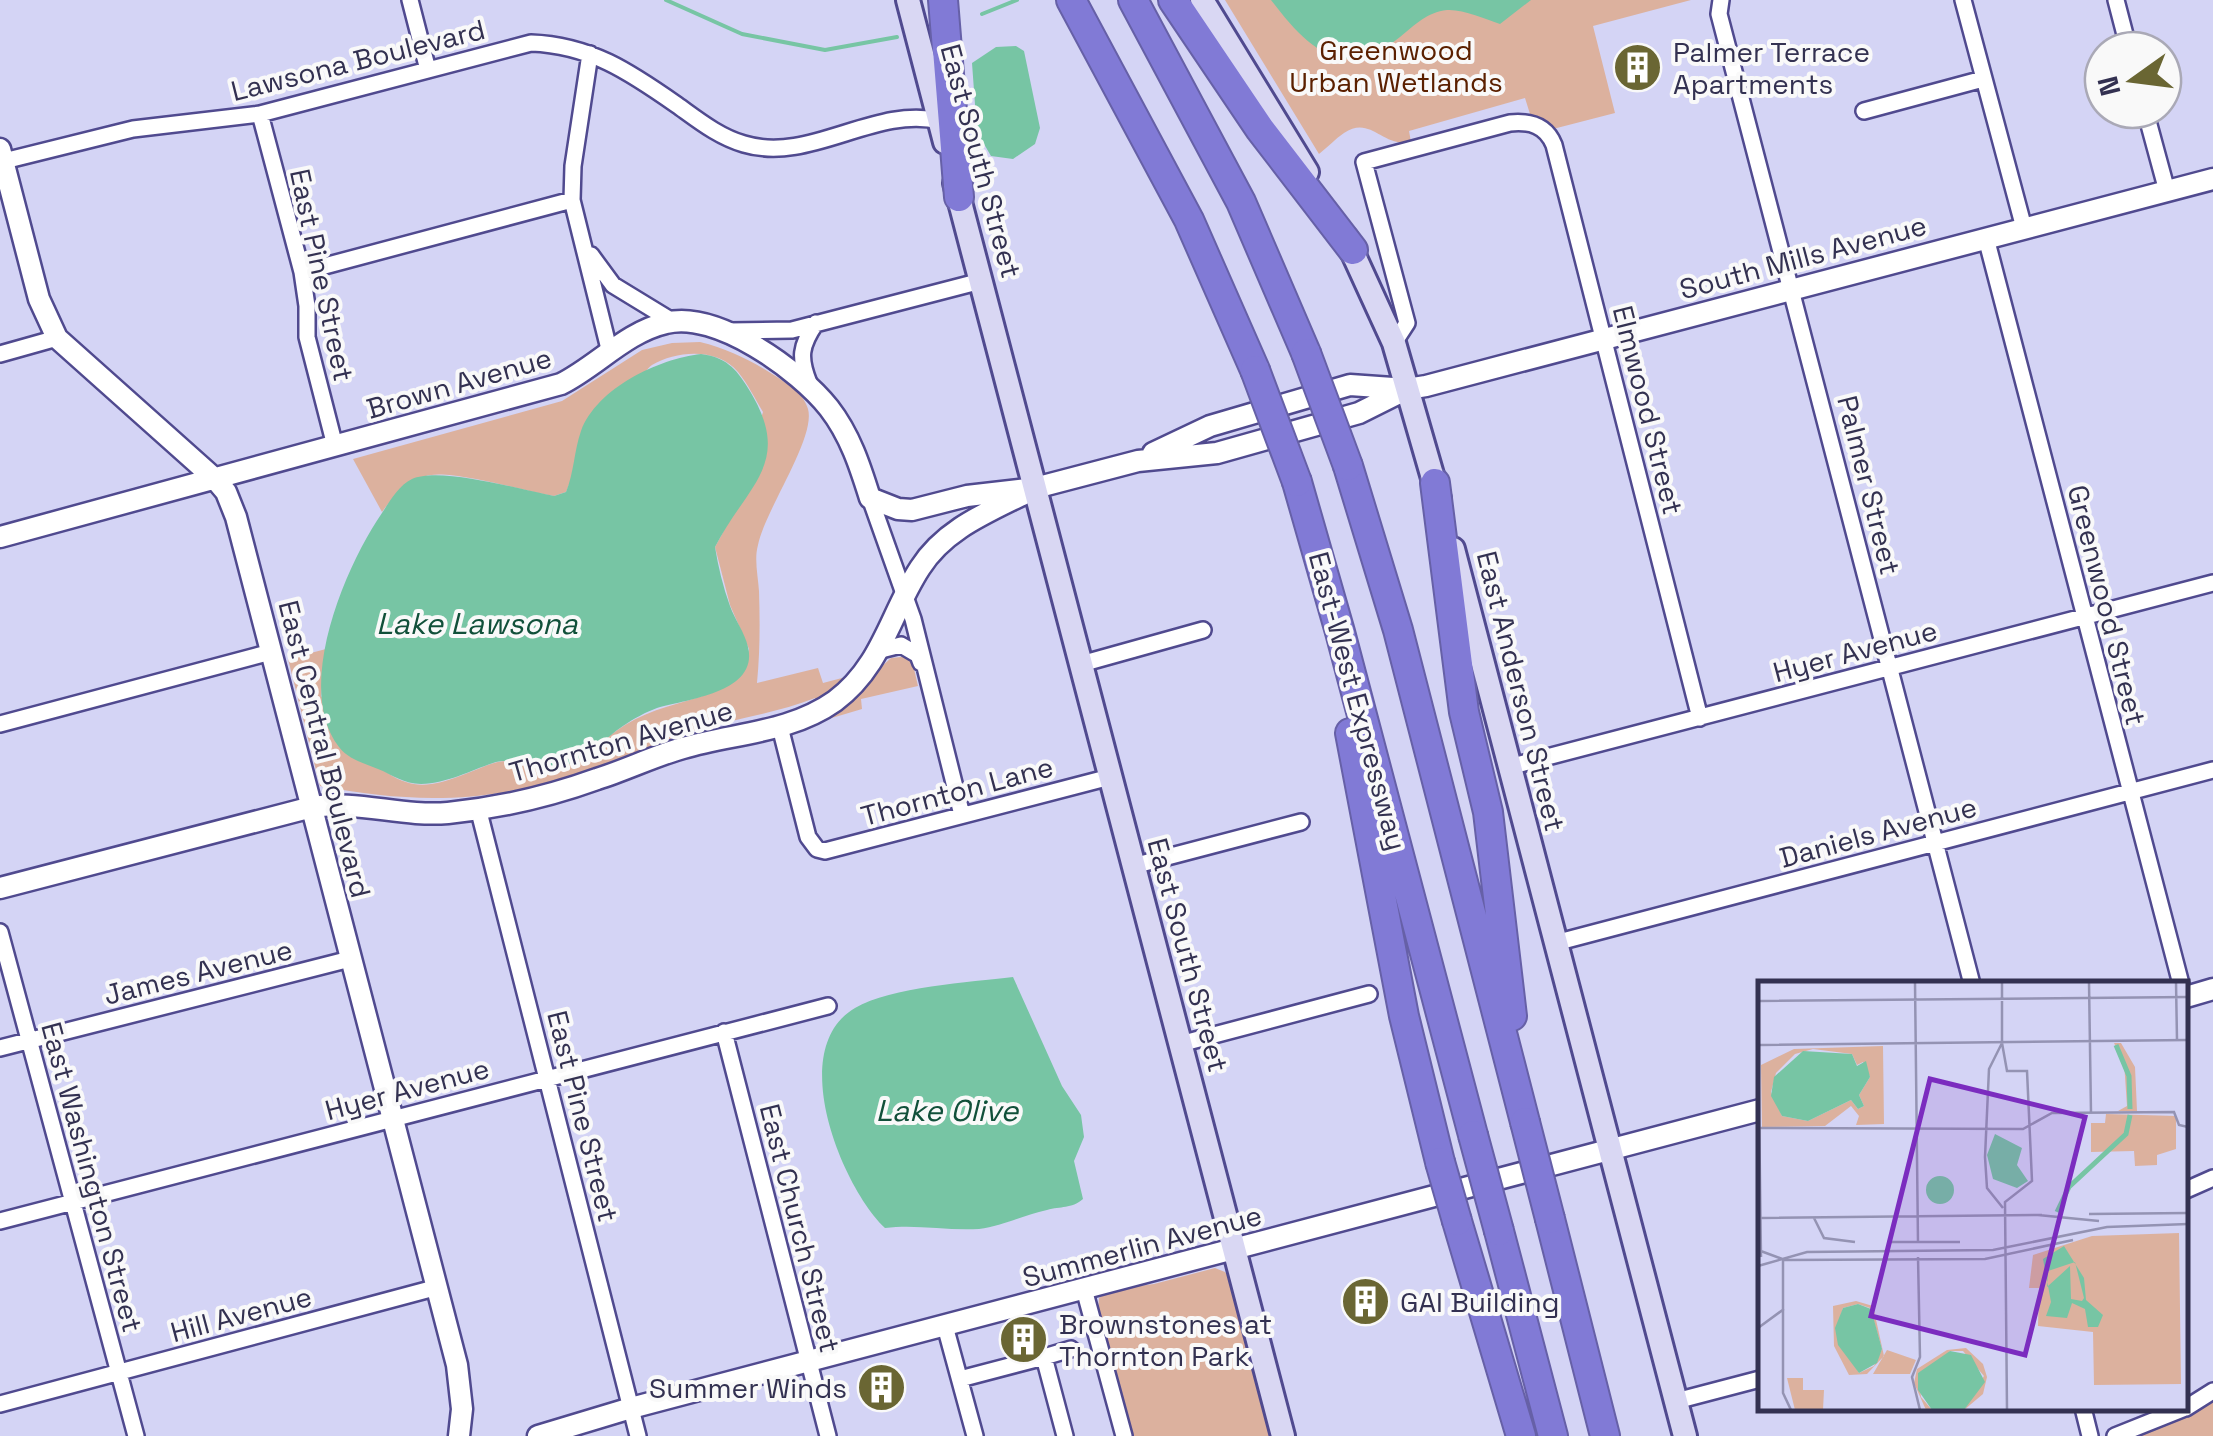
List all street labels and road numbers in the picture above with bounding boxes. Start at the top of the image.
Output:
street label: Lawsona Boulevard [227,11,489,109]
street label: East South Street [932,40,1030,282]
street label: East Pine Street [282,165,362,385]
street label: South Mills Avenue [1676,207,1930,307]
street label: Elmwood Street [1605,302,1691,518]
street label: Brown Avenue [362,339,556,427]
street label: Palmer Street [1829,392,1909,578]
street label: Greenwood Street [2060,481,2154,729]
street label: East Anderson Street [1469,547,1573,835]
street label: East-West Expressway [1301,548,1415,854]
street label: East Central Boulevard [271,596,379,902]
street label: Hyer Avenue [1769,612,1941,690]
street label: Thornton Avenue [505,692,737,790]
street label: Thornton Lane [857,748,1057,834]
street label: Daniels Avenue [1775,788,1981,876]
street label: East South Street [1139,834,1237,1076]
street label: James Avenue [100,931,296,1013]
street label: East Pine Street [539,1007,627,1225]
street label: East Washington Street [33,1018,151,1336]
street label: Hyer Avenue [321,1050,493,1128]
street label: East Church Street [752,1100,848,1356]
street label: Summerlin Avenue [1018,1197,1266,1295]
street label: Hill Avenue [166,1278,316,1350]

